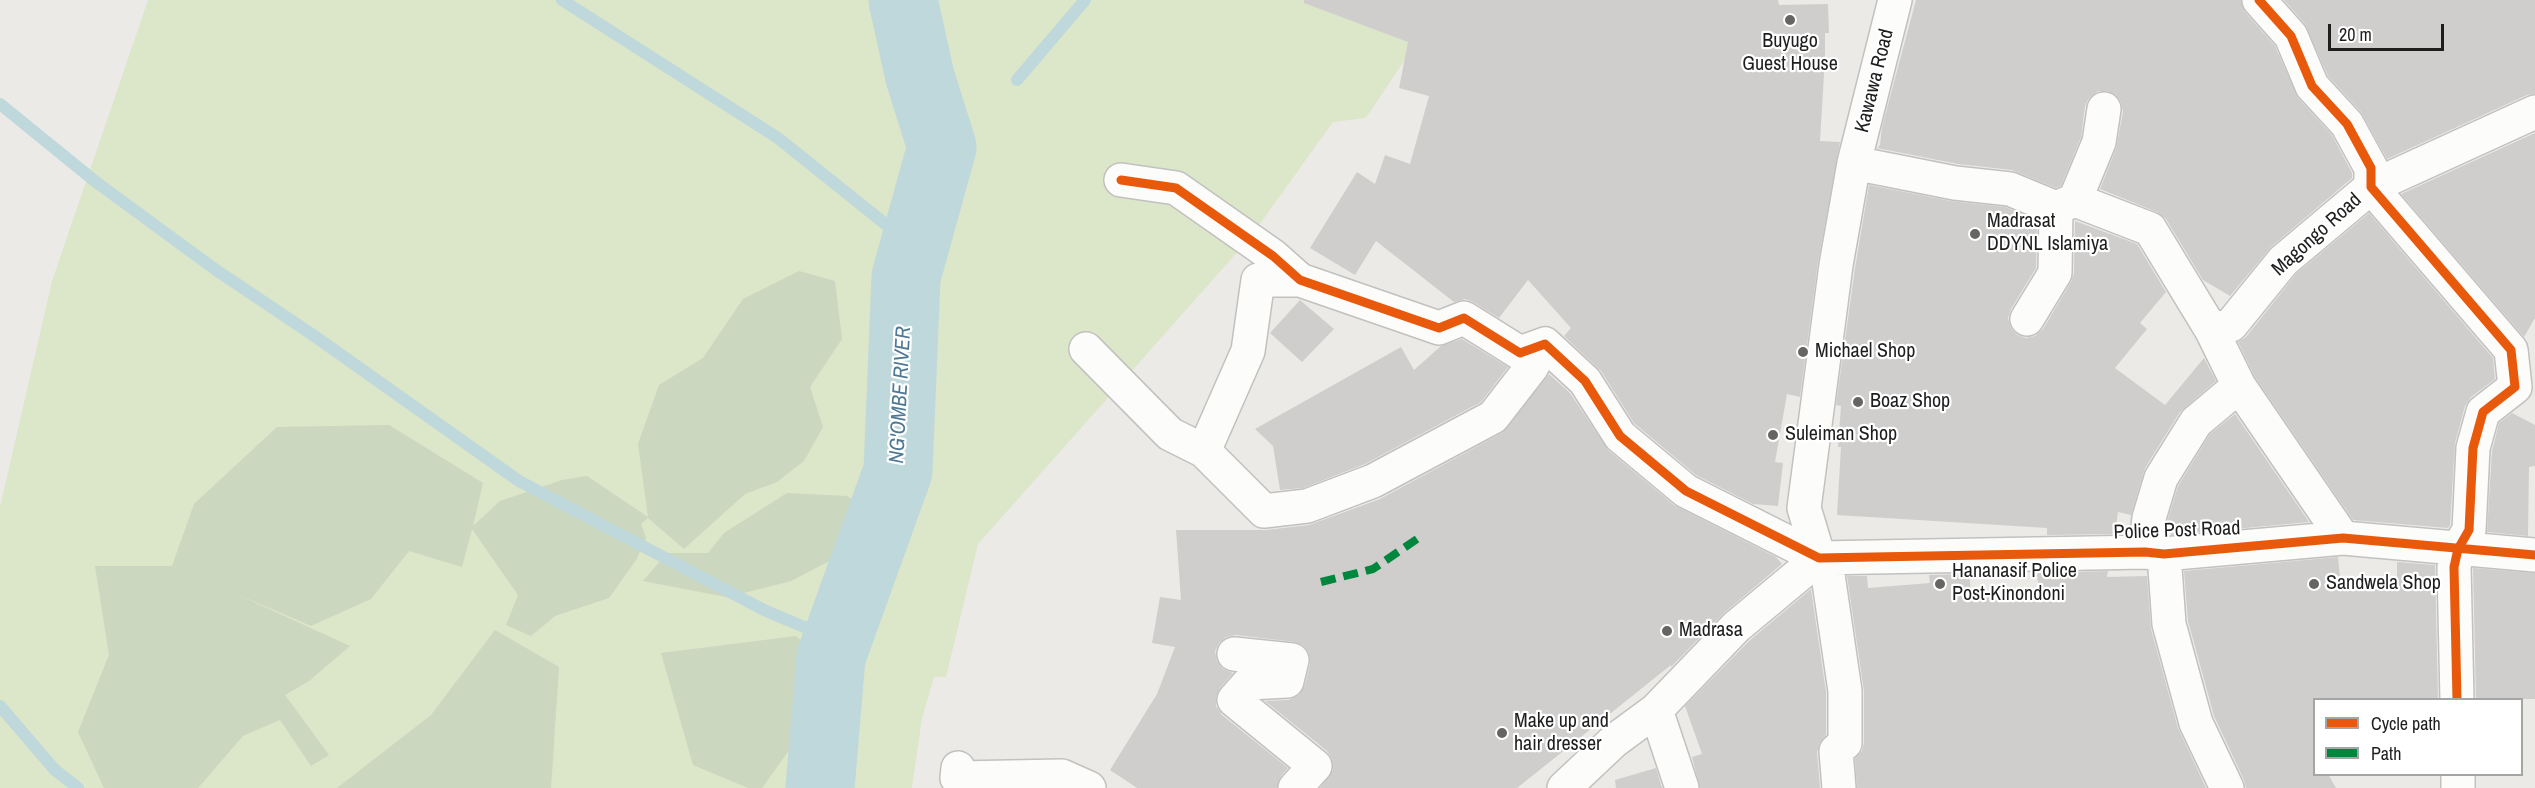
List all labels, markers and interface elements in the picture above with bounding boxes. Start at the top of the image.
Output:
scale bar [2331,12,2446,50]
marker: Buyugo Guest House [1783,13,1797,27]
text: 20 m [2339,22,2372,47]
street label: Kawawa Road [1851,27,1899,135]
place label: Buyugo Guest House [1742,30,1838,77]
street label: Magongo Road [2267,189,2367,281]
place label: Madrasat DDYNL Islamiya [1987,210,2108,257]
marker: Madrasat DDYNL Islamiya [1968,227,1982,241]
water label: NG'OMBE RIVER [885,326,917,464]
place label: Michael Shop [1815,340,1915,364]
marker: Michael Shop [1796,345,1810,359]
place label: Boaz Shop [1870,390,1950,414]
marker: Boaz Shop [1851,395,1865,409]
place label: Suleiman Shop [1785,423,1897,447]
marker: Suleiman Shop [1766,428,1780,442]
street label: Police Post Road [2113,517,2241,545]
place label: Hananasif Police Post-Kinondoni [1952,560,2077,607]
place label: Sandwela Shop [2326,572,2441,596]
marker: Hananasif Police Post-Kinondoni [1933,577,1947,591]
marker: Sandwela Shop [2307,577,2321,591]
place label: Madrasa [1679,619,1743,643]
marker: Madrasa [1660,624,1674,638]
legend [2313,698,2523,776]
place label: Make up and hair dresser [1514,710,1609,757]
text: Cycle path [2371,711,2441,736]
marker: Make up and hair dresser [1495,726,1509,740]
text: Path [2371,741,2401,766]

